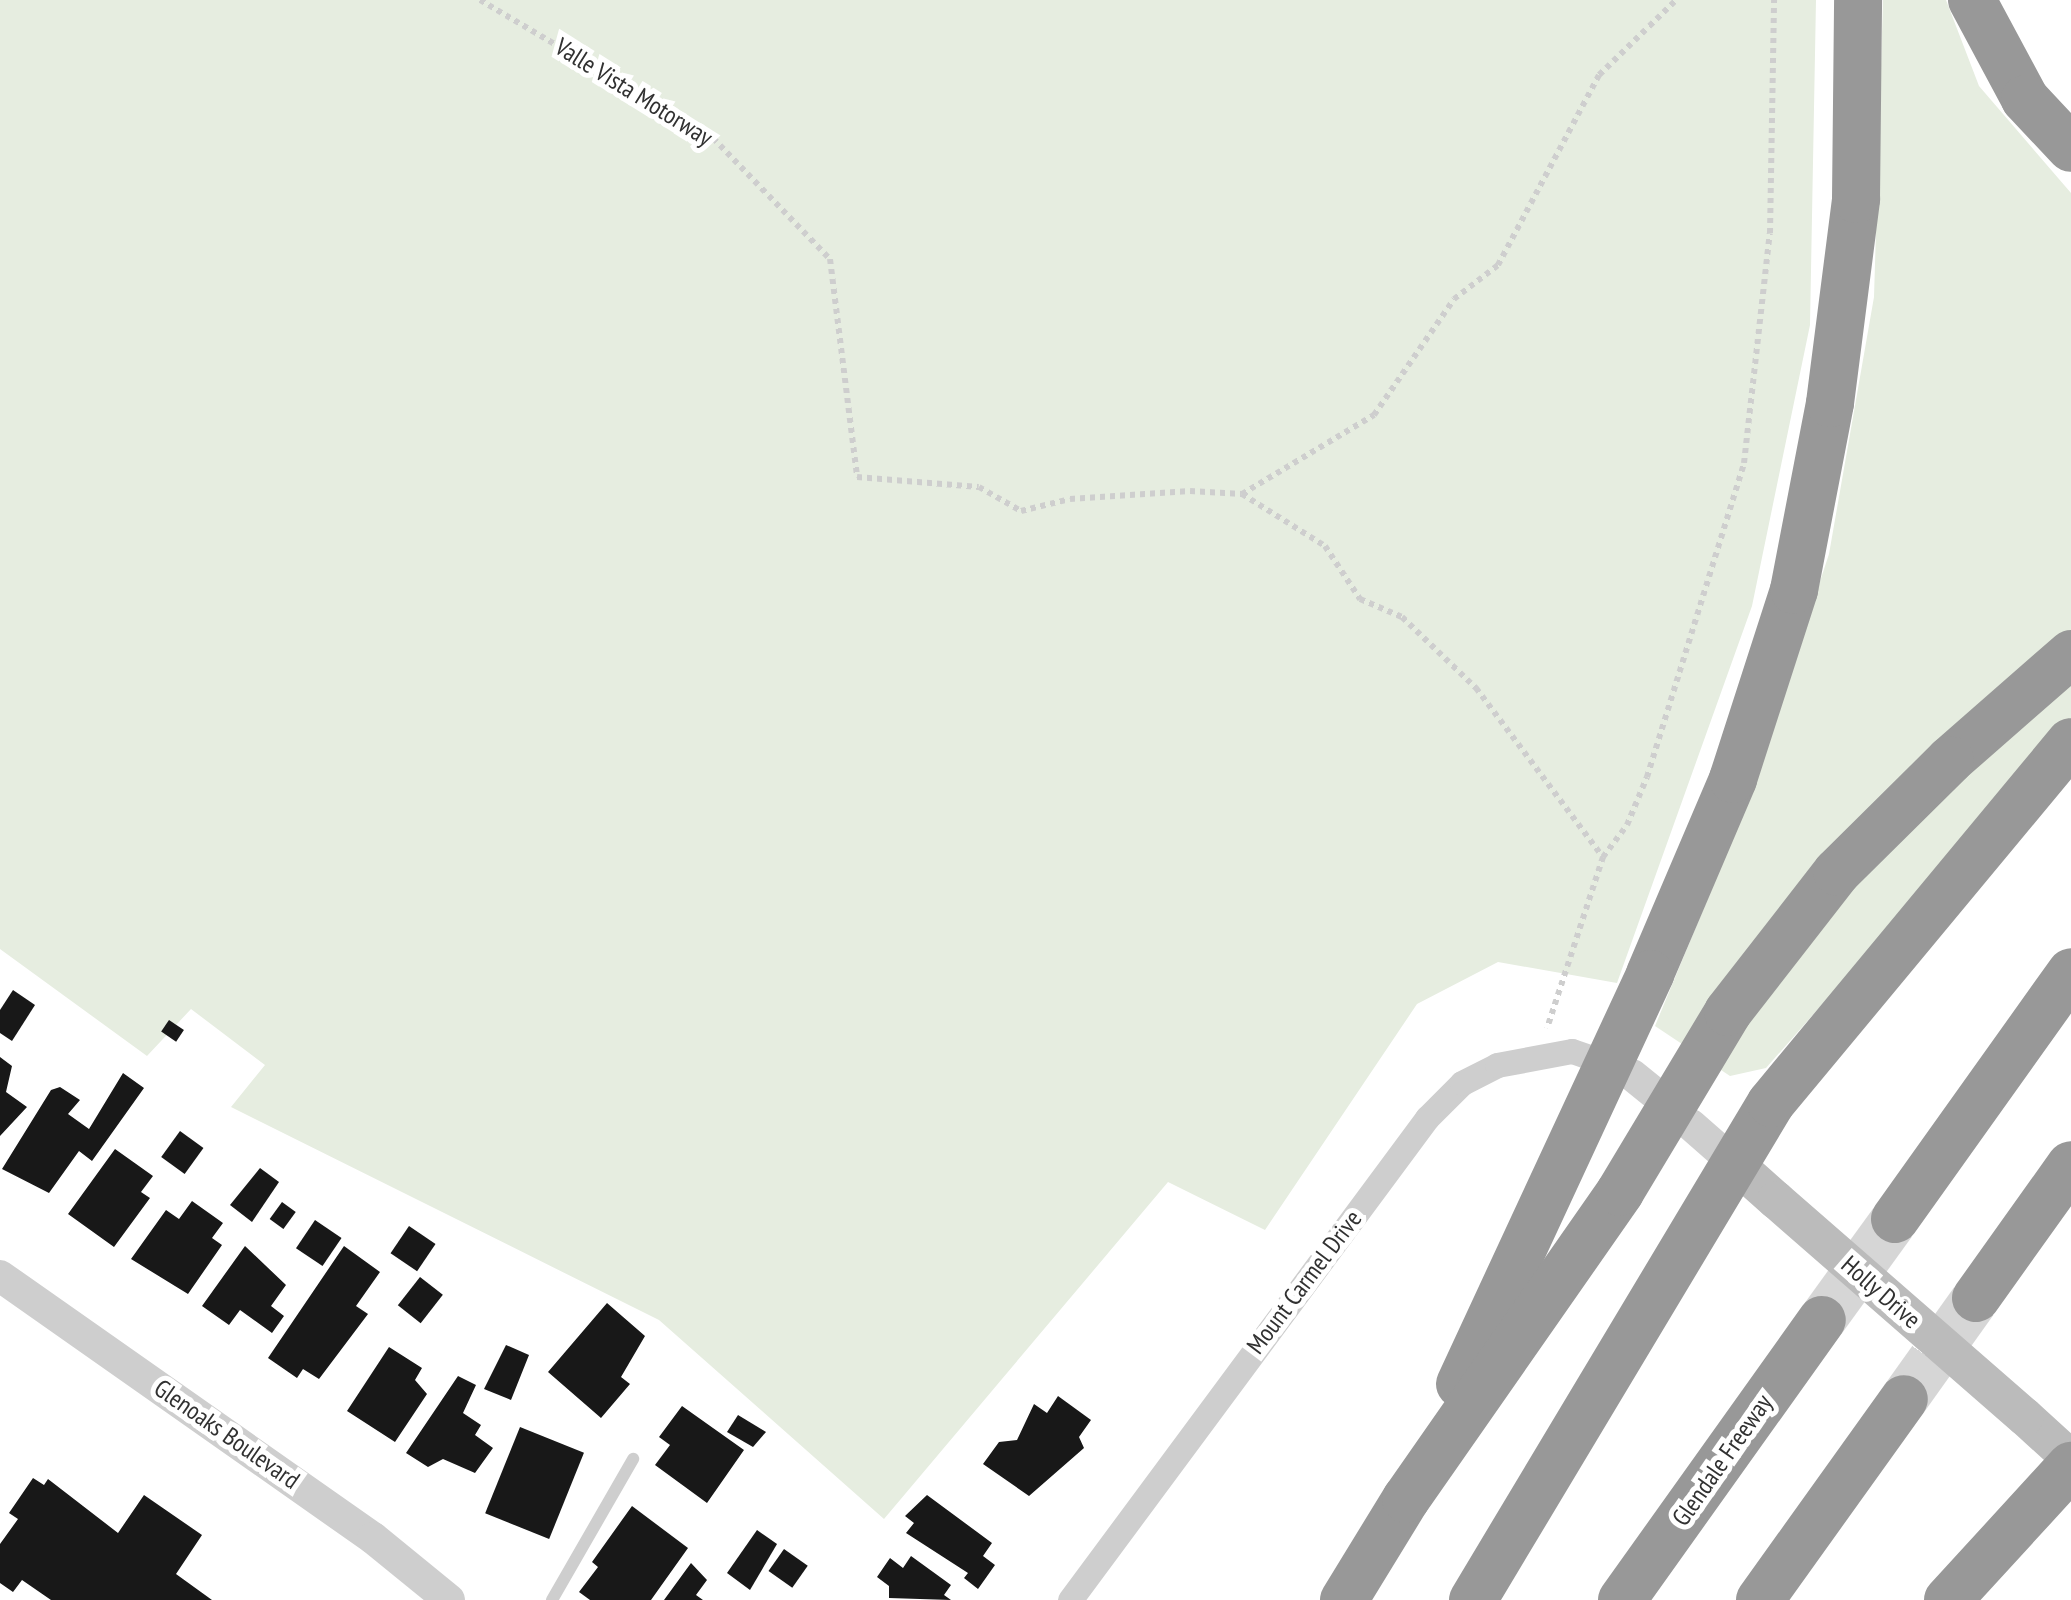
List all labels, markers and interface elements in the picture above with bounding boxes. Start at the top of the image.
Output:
street label: Valle Vista Motorway [549,31,719,153]
street label: Mount Carmel Drive [1240,1204,1368,1360]
street label: Holly Drive [1835,1249,1927,1335]
street label: Glenoaks Boulevard [149,1373,305,1495]
street label: Glendale Freeway [1666,1389,1778,1531]

